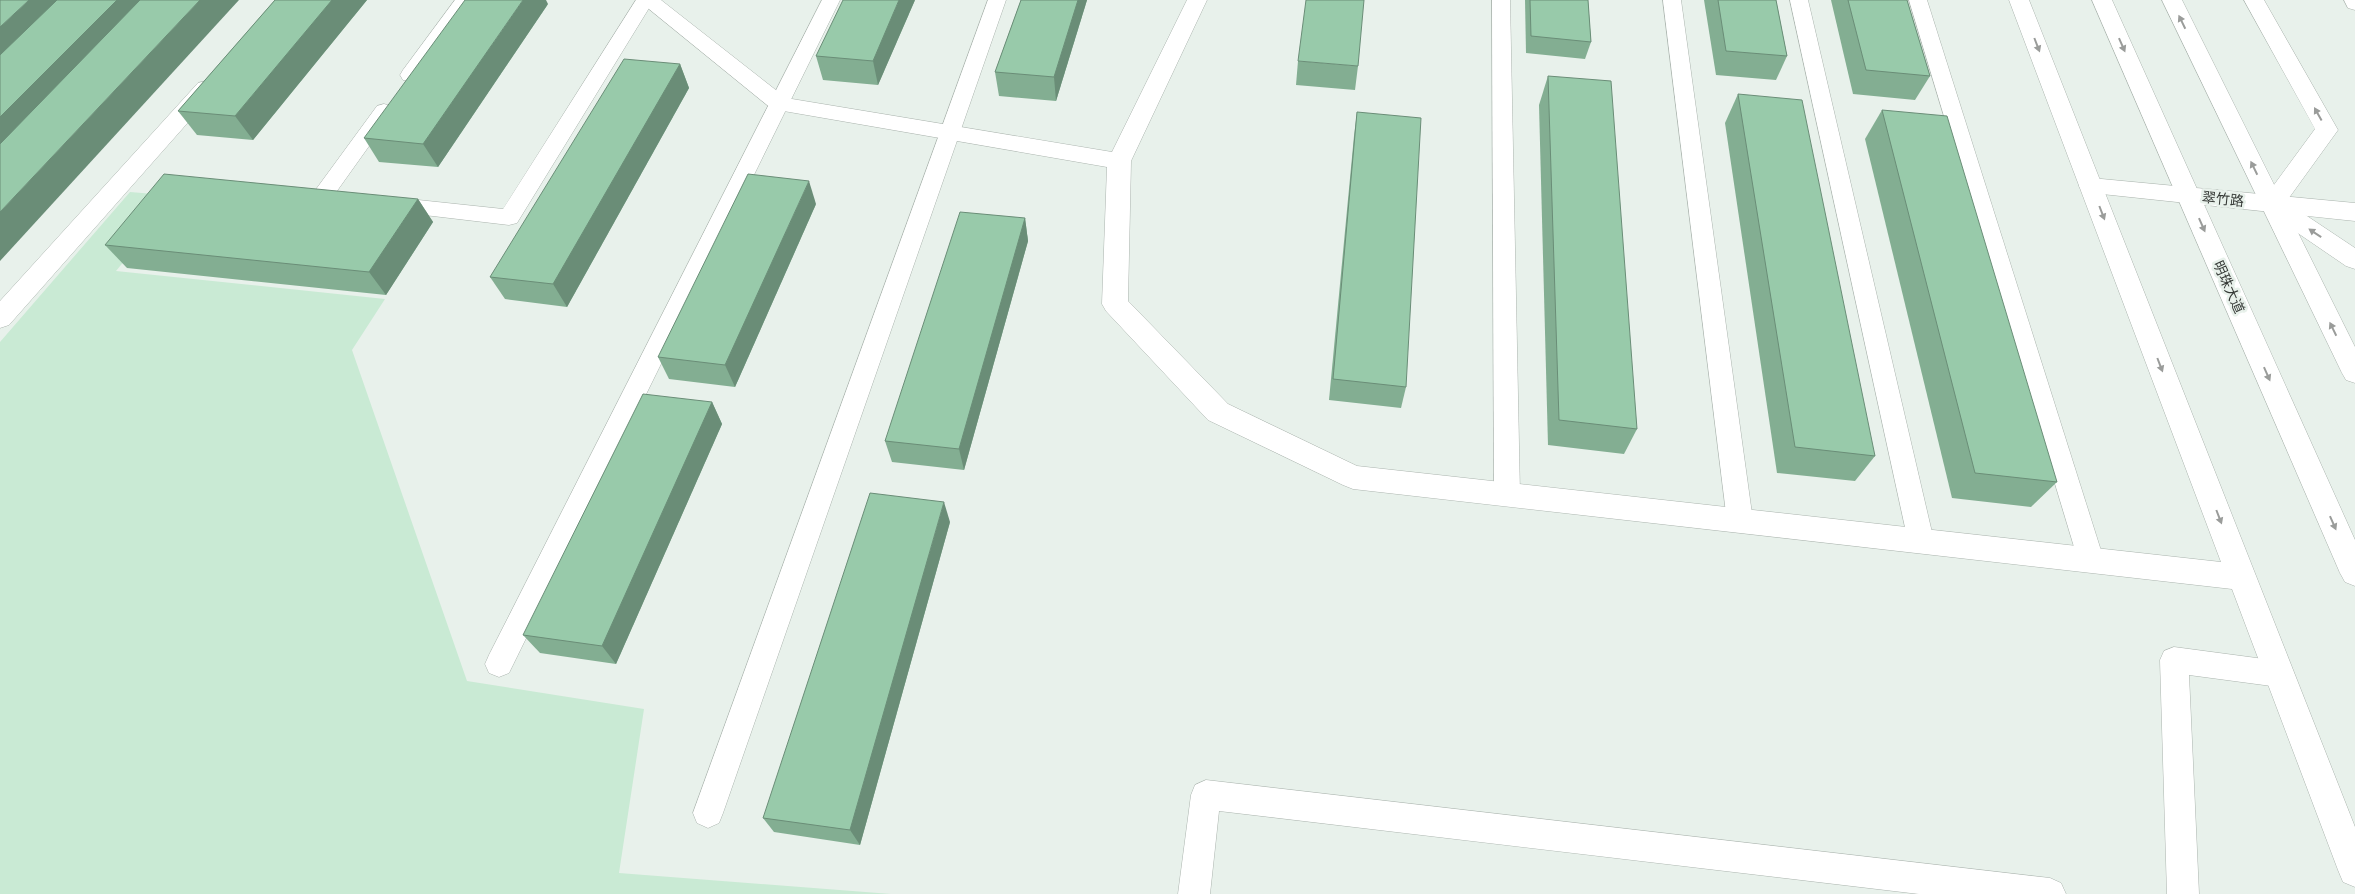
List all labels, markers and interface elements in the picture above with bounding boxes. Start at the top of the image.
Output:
one-way arrow [2178,15,2186,29]
one-way arrow [2033,38,2041,53]
one-way arrow [2119,38,2127,52]
one-way arrow [2313,107,2322,120]
one-way arrow [2250,160,2258,175]
street label: 翠竹路 [2201,189,2245,209]
one-way arrow [2098,206,2106,220]
one-way arrow [2198,218,2206,232]
one-way arrow [2308,228,2321,238]
street label: 明珠大道 [2210,258,2248,316]
one-way arrow [2329,322,2337,336]
one-way arrow [2156,358,2164,373]
one-way arrow [2264,367,2272,381]
one-way arrow [2215,509,2223,524]
one-way arrow [2329,516,2337,530]

